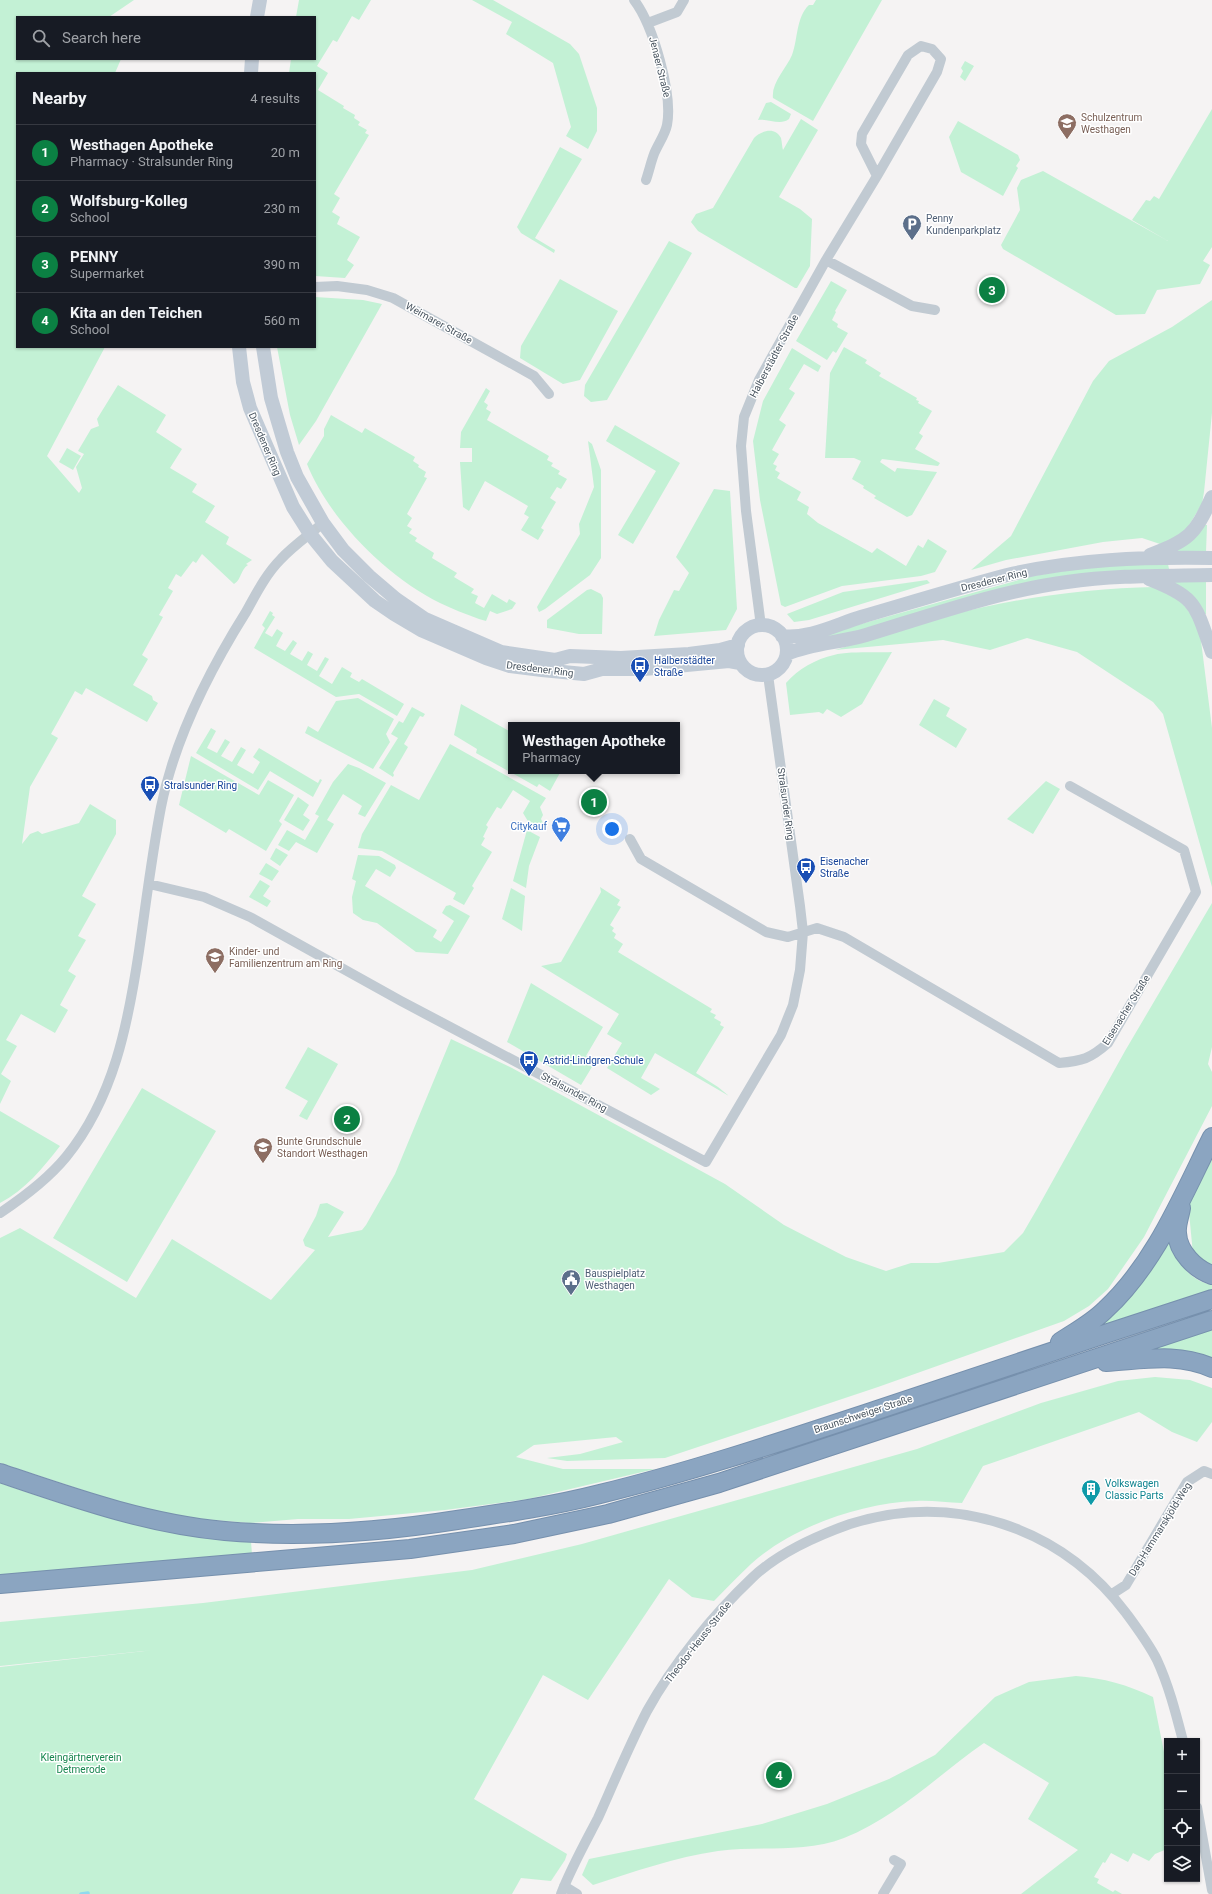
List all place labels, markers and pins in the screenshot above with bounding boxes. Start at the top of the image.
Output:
school or university icon: Schulzentrum Westhagen [1056,112,1078,140]
place label: Schulzentrum Westhagen [1081,112,1143,135]
parking icon: Penny Kundenparkplatz [901,213,923,241]
place label: Penny Kundenparkplatz [926,213,1001,236]
pin: 3 [979,275,1005,305]
bus stop icon: Halberstädter Straße [629,655,651,683]
place label: Halberstädter Straße [654,655,715,678]
bus stop icon: Stralsunder Ring [139,774,161,802]
place label: Stralsunder Ring [164,780,237,791]
pin: 1 [581,787,607,817]
supermarket icon: Citykauf [550,815,572,843]
place label: Citykauf [511,821,548,832]
bus stop icon: Eisenacher Straße [795,856,817,884]
place label: Eisenacher Straße [820,856,870,879]
school or university icon: Kinder- und Familienzentrum am Ring [204,946,226,974]
place label: Kinder- und Familienzentrum am Ring [229,946,342,969]
bus stop icon: Astrid-Lindgren-Schule [518,1049,540,1077]
place label: Astrid-Lindgren-Schule [543,1055,644,1066]
pin: 2 [334,1104,360,1134]
school or university icon: Bunte Grundschule Standort Westhagen [252,1136,274,1164]
place label: Bunte Grundschule Standort Westhagen [277,1136,368,1159]
public building icon: Bauspielplatz Westhagen [560,1268,582,1296]
place label: Bauspielplatz Westhagen [585,1268,645,1291]
building icon: Volkswagen Classic Parts [1080,1478,1102,1506]
place label: Volkswagen Classic Parts [1105,1478,1164,1501]
pin: 4 [766,1760,792,1790]

